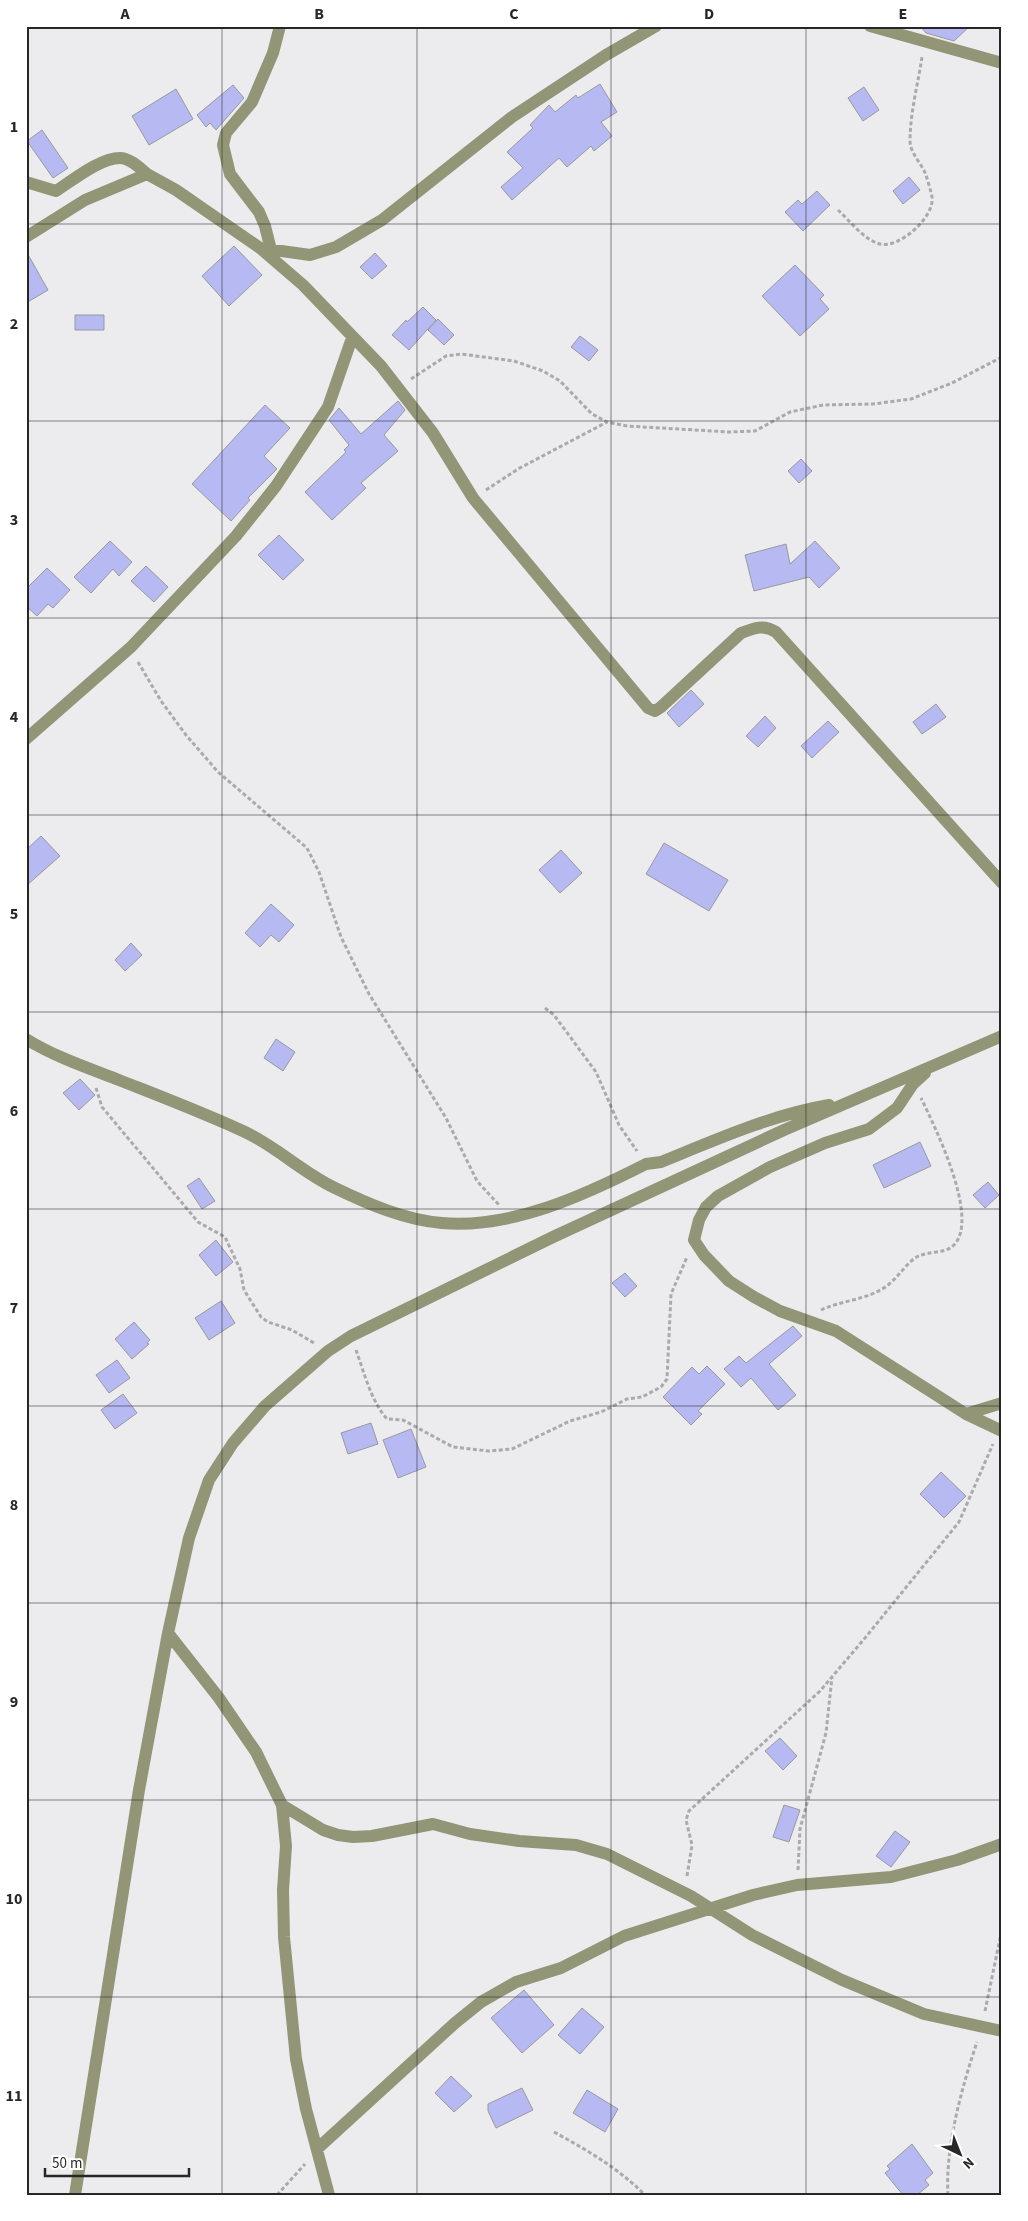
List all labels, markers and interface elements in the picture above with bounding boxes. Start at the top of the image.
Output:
text: A [119,3,130,25]
text: B [314,3,324,25]
text: C [509,3,519,25]
text: D [704,3,714,25]
text: E [899,3,907,25]
text: 1 [10,116,18,138]
text: 2 [10,313,18,335]
text: 3 [10,509,18,531]
text: 4 [10,706,19,728]
text: 5 [10,903,18,925]
text: 6 [10,1100,18,1122]
text: 7 [10,1297,18,1319]
text: 8 [10,1494,18,1516]
text: 9 [10,1691,18,1713]
text: 10 [6,1888,22,1910]
text: 11 [6,2085,22,2107]
north arrow [936,2128,986,2178]
scale bar [45,2146,189,2178]
text: N [958,2152,978,2173]
text: 50 m [52,2153,82,2174]

